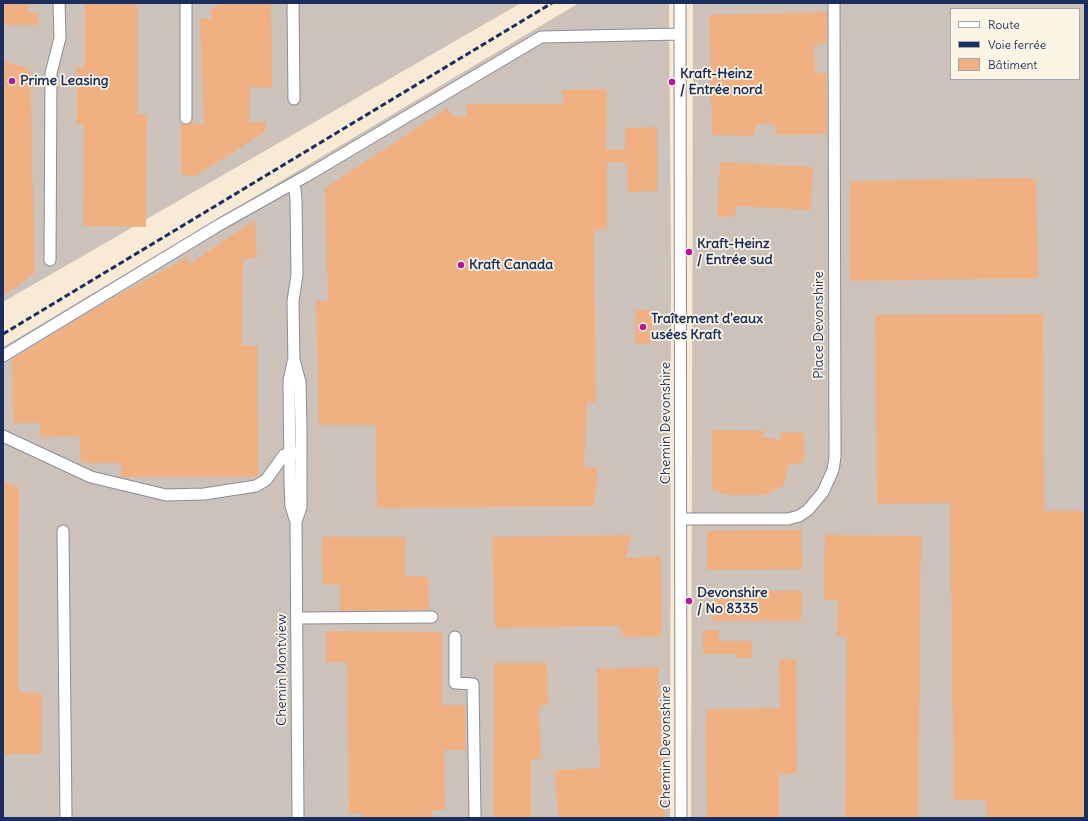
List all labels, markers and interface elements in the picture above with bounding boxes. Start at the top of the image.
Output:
legend [950,8,1080,80]
text: Route [988,17,1020,32]
text: Voie ferrée [988,37,1046,52]
text: Bâtiment [988,57,1037,72]
place label: Kraft-Heinz / Entrée nord [680,66,763,98]
place label: Prime Leasing [20,73,109,89]
marker: Prime Leasing [7,76,17,86]
marker: Kraft-Heinz / Entrée nord [667,77,677,87]
place label: Kraft-Heinz / Entrée sud [697,236,773,268]
marker: Kraft-Heinz / Entrée sud [684,247,694,257]
place label: Kraft Canada [469,257,553,273]
marker: Kraft Canada [456,260,466,270]
street label: Place Devonshire [811,271,827,379]
place label: Traîtement d'eaux usées Kraft [651,311,763,344]
marker: Traîtement d'eaux usées Kraft [638,322,648,332]
street label: Chemin Devonshire [658,362,674,484]
place label: Devonshire / No 8335 [697,585,768,618]
marker: Devonshire / No 8335 [684,596,694,606]
street label: Chemin Montview [274,614,290,726]
street label: Chemin Devonshire [658,686,674,808]

